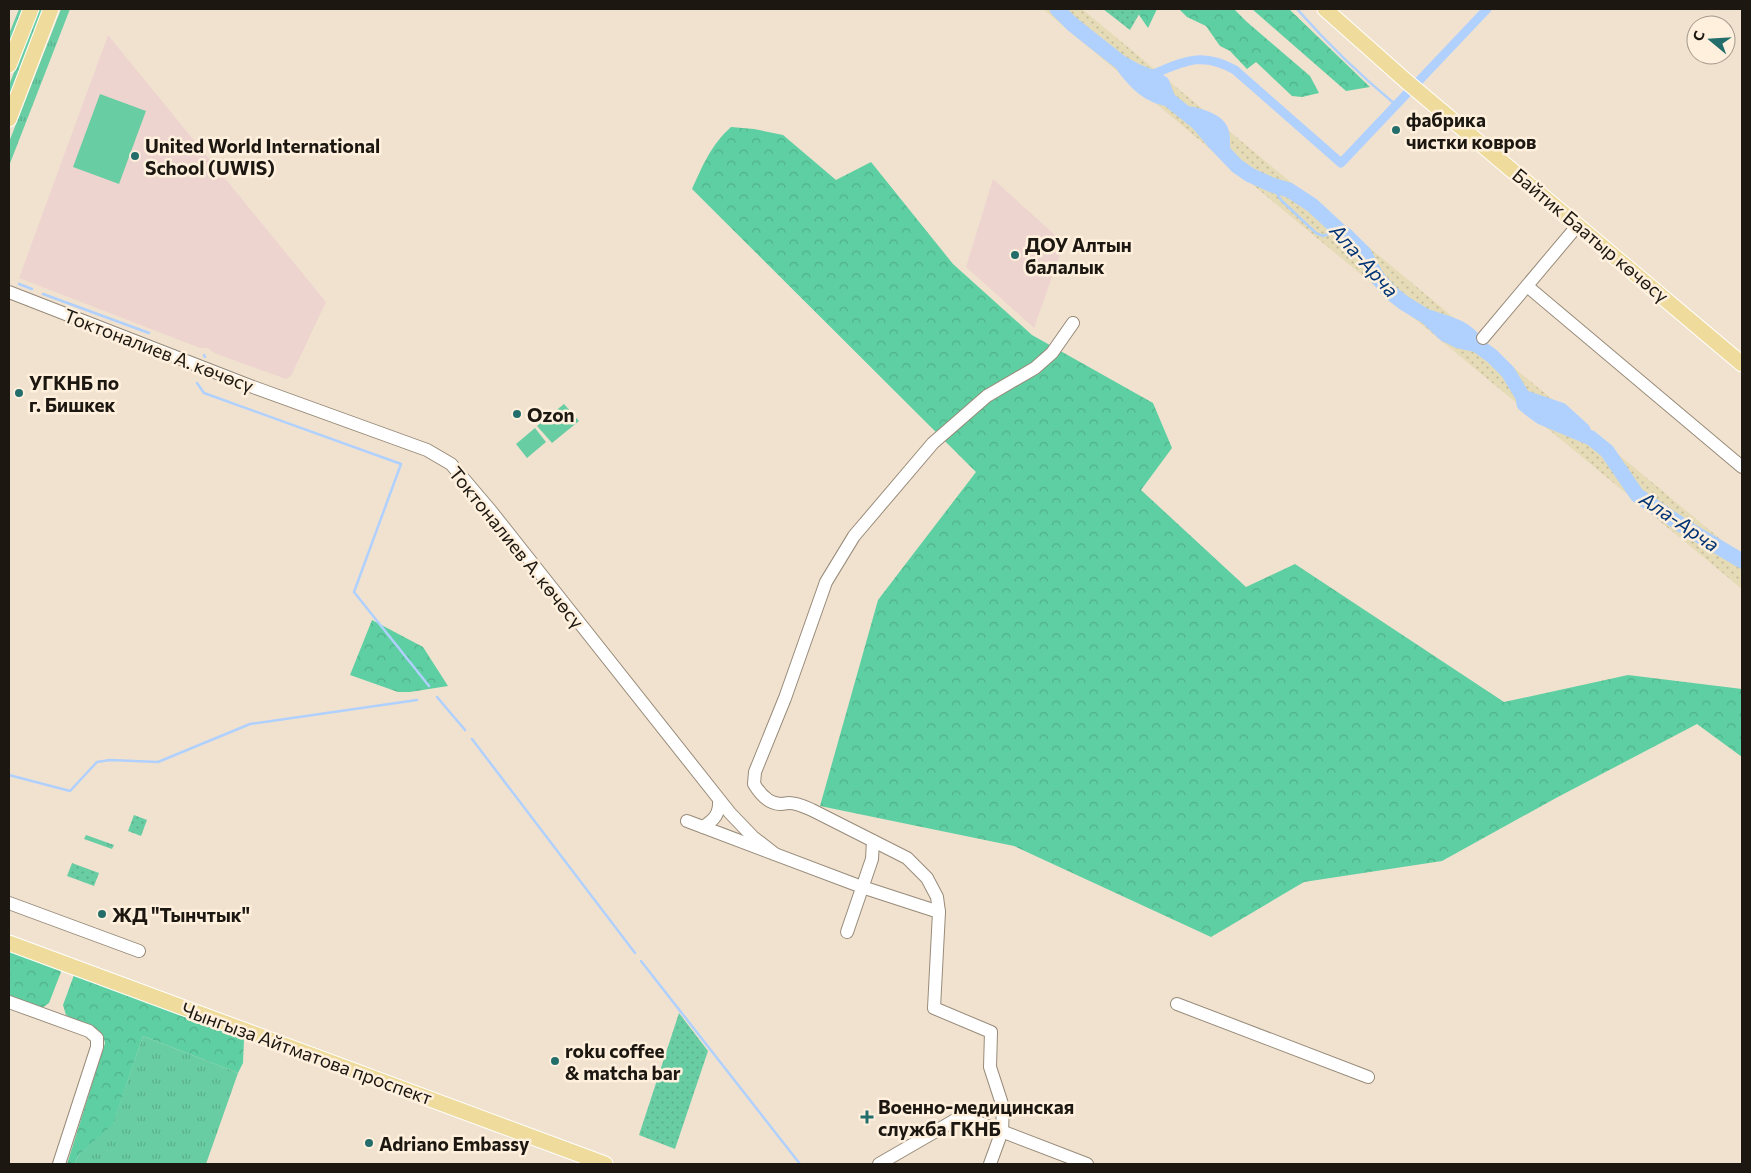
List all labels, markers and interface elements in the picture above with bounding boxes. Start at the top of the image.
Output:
north arrow [1686,15,1736,65]
text: С [1689,29,1708,43]
place label: фабрика чистки ковров [1406,108,1537,153]
marker: фабрика чистки ковров [1390,124,1402,136]
place label: United World International School (UWIS) [145,134,380,179]
marker: United World International School (UWIS) [129,150,141,162]
street label: Байтик Баатыр көчөсү [1508,163,1674,307]
water label: Ала-Арча [1325,218,1404,302]
place label: ДОУ Алтын балалык [1025,233,1132,278]
marker: ДОУ Алтын балалык [1009,249,1021,261]
street label: Токтоналиев А. көчөсү [61,303,257,397]
place label: УГКНБ по г. Бишкек [29,371,119,416]
marker: УГКНБ по г. Бишкек [13,387,25,399]
place label: Ozon [527,403,575,426]
marker: Ozon [511,408,523,420]
street label: Токтоналиев А. көчөсү [445,461,590,633]
water label: Ала-Арча [1635,485,1724,556]
place label: ЖД "Тынчтык" [112,903,250,926]
marker: ЖД "Тынчтык" [96,908,108,920]
street label: Чынгыза Айтматова проспект [179,997,435,1109]
place label: roku coffee & matcha bar [565,1039,681,1084]
marker: roku coffee & matcha bar [549,1055,561,1067]
place label: Военно-медицинская служба ГКНБ [878,1095,1074,1140]
marker: Военно-медицинская служба ГКНБ [860,1110,874,1124]
place label: Adriano Embassy [379,1132,530,1155]
marker: Adriano Embassy [363,1137,375,1149]

